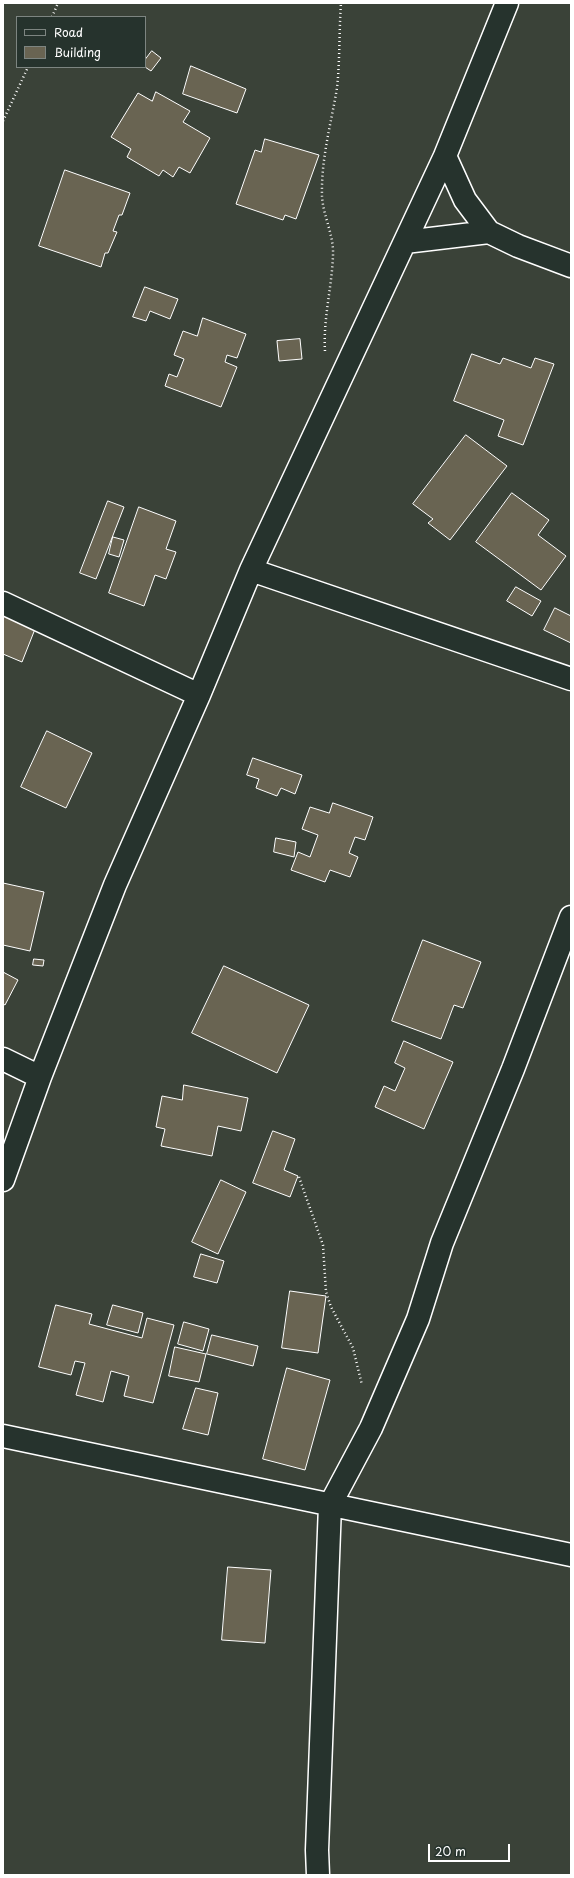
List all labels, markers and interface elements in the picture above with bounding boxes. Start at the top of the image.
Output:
legend [16,16,146,68]
text: Road [54,23,83,41]
text: Building [54,43,101,61]
scale bar [430,1836,512,1862]
text: 20 m [435,1842,466,1860]

